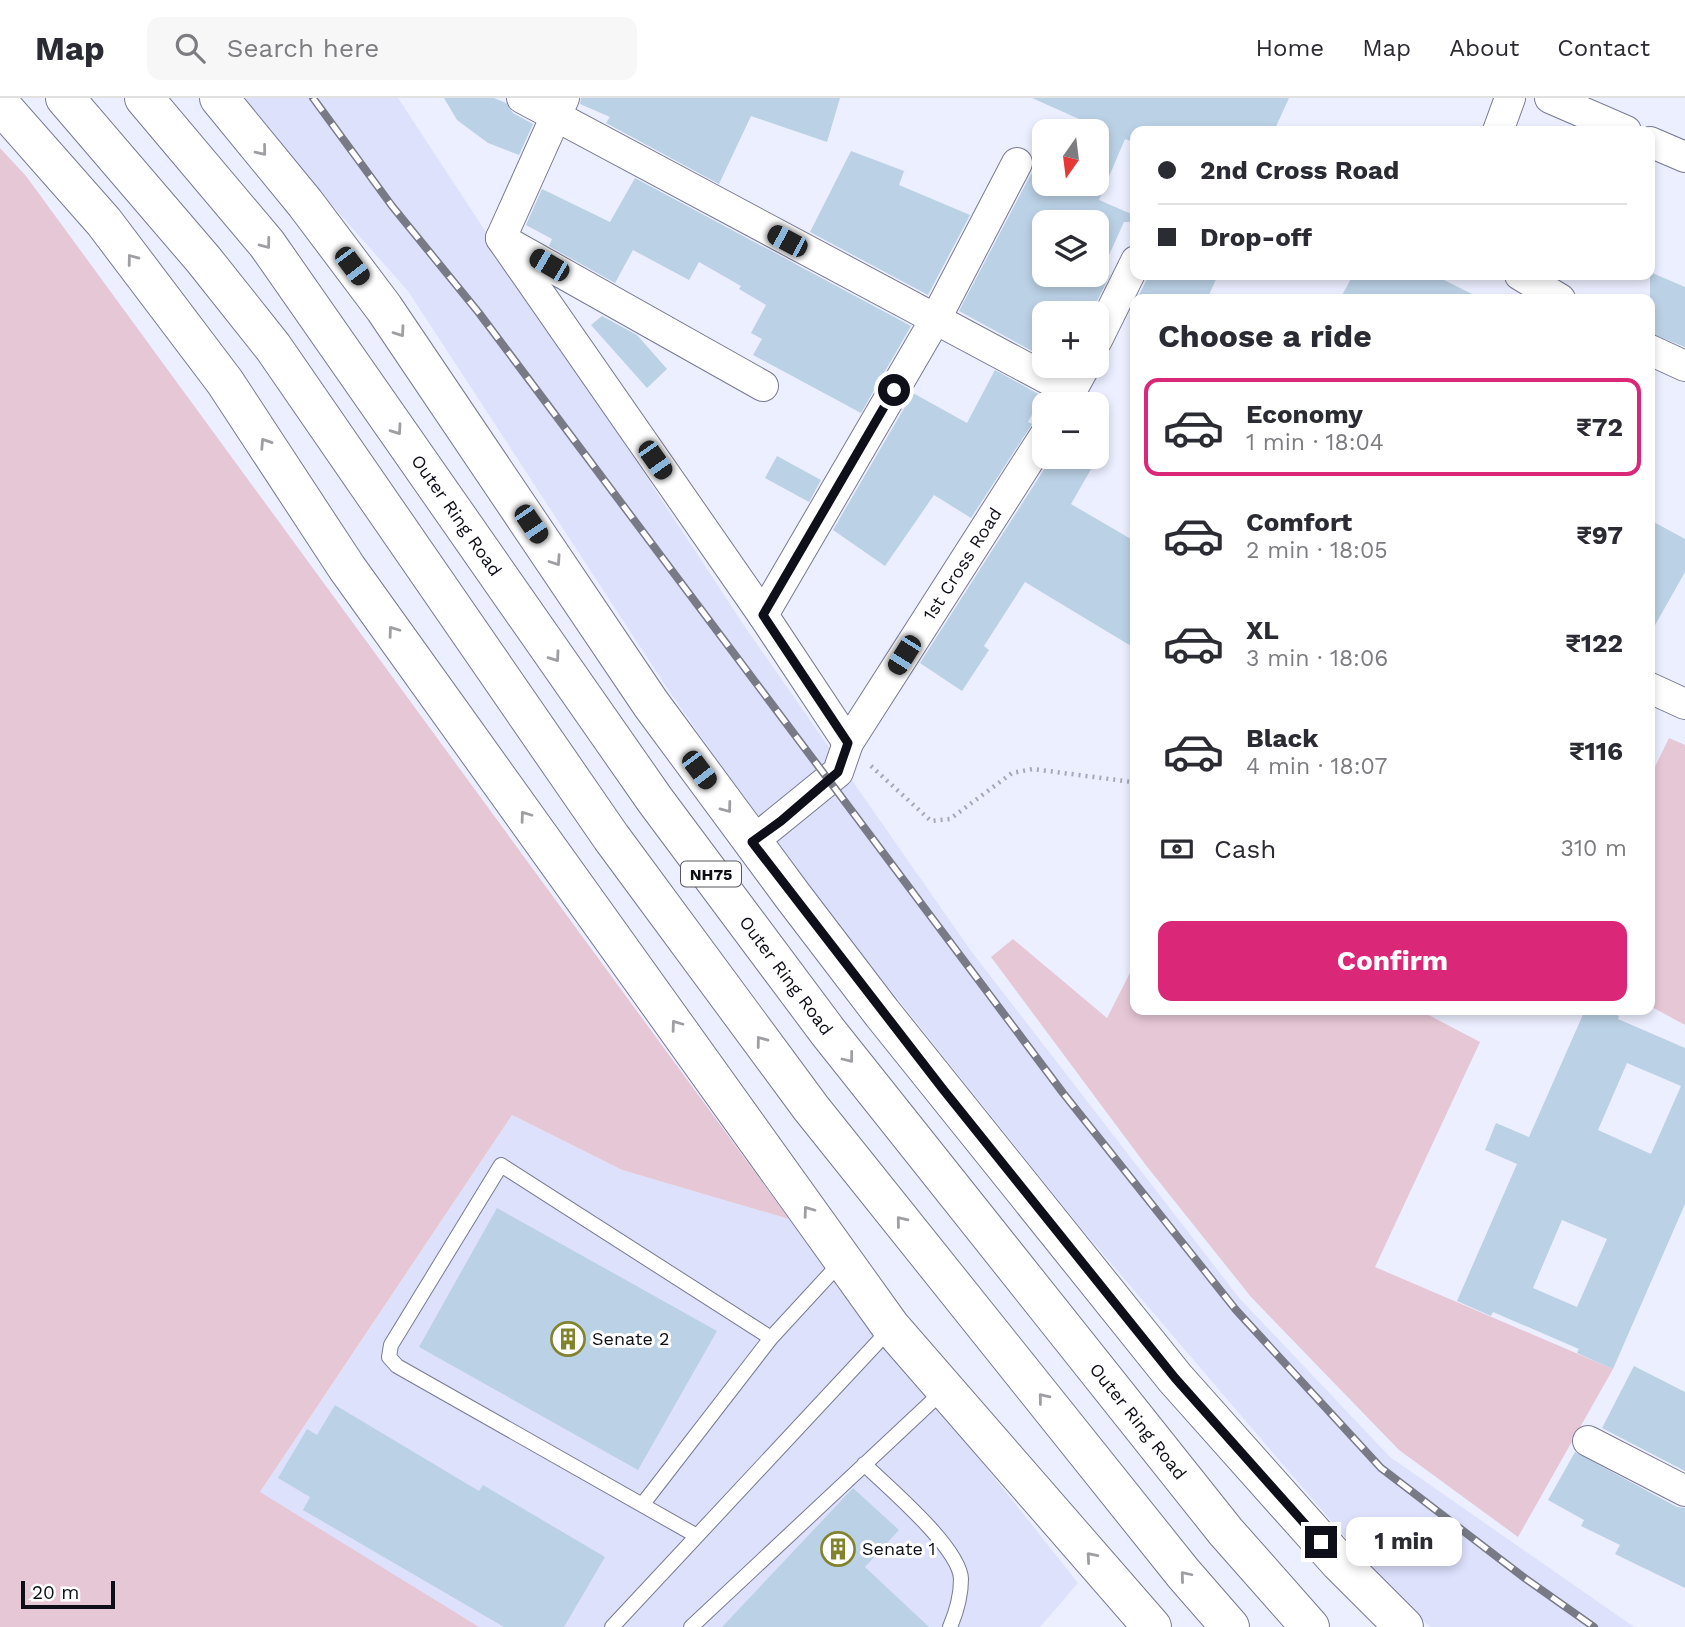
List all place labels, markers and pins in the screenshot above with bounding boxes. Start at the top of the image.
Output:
building icon: Senate 2 [549,1320,587,1358]
place label: Senate 2 [592,1328,669,1349]
building icon: Senate 1 [819,1530,857,1568]
place label: Senate 1 [862,1538,936,1559]

